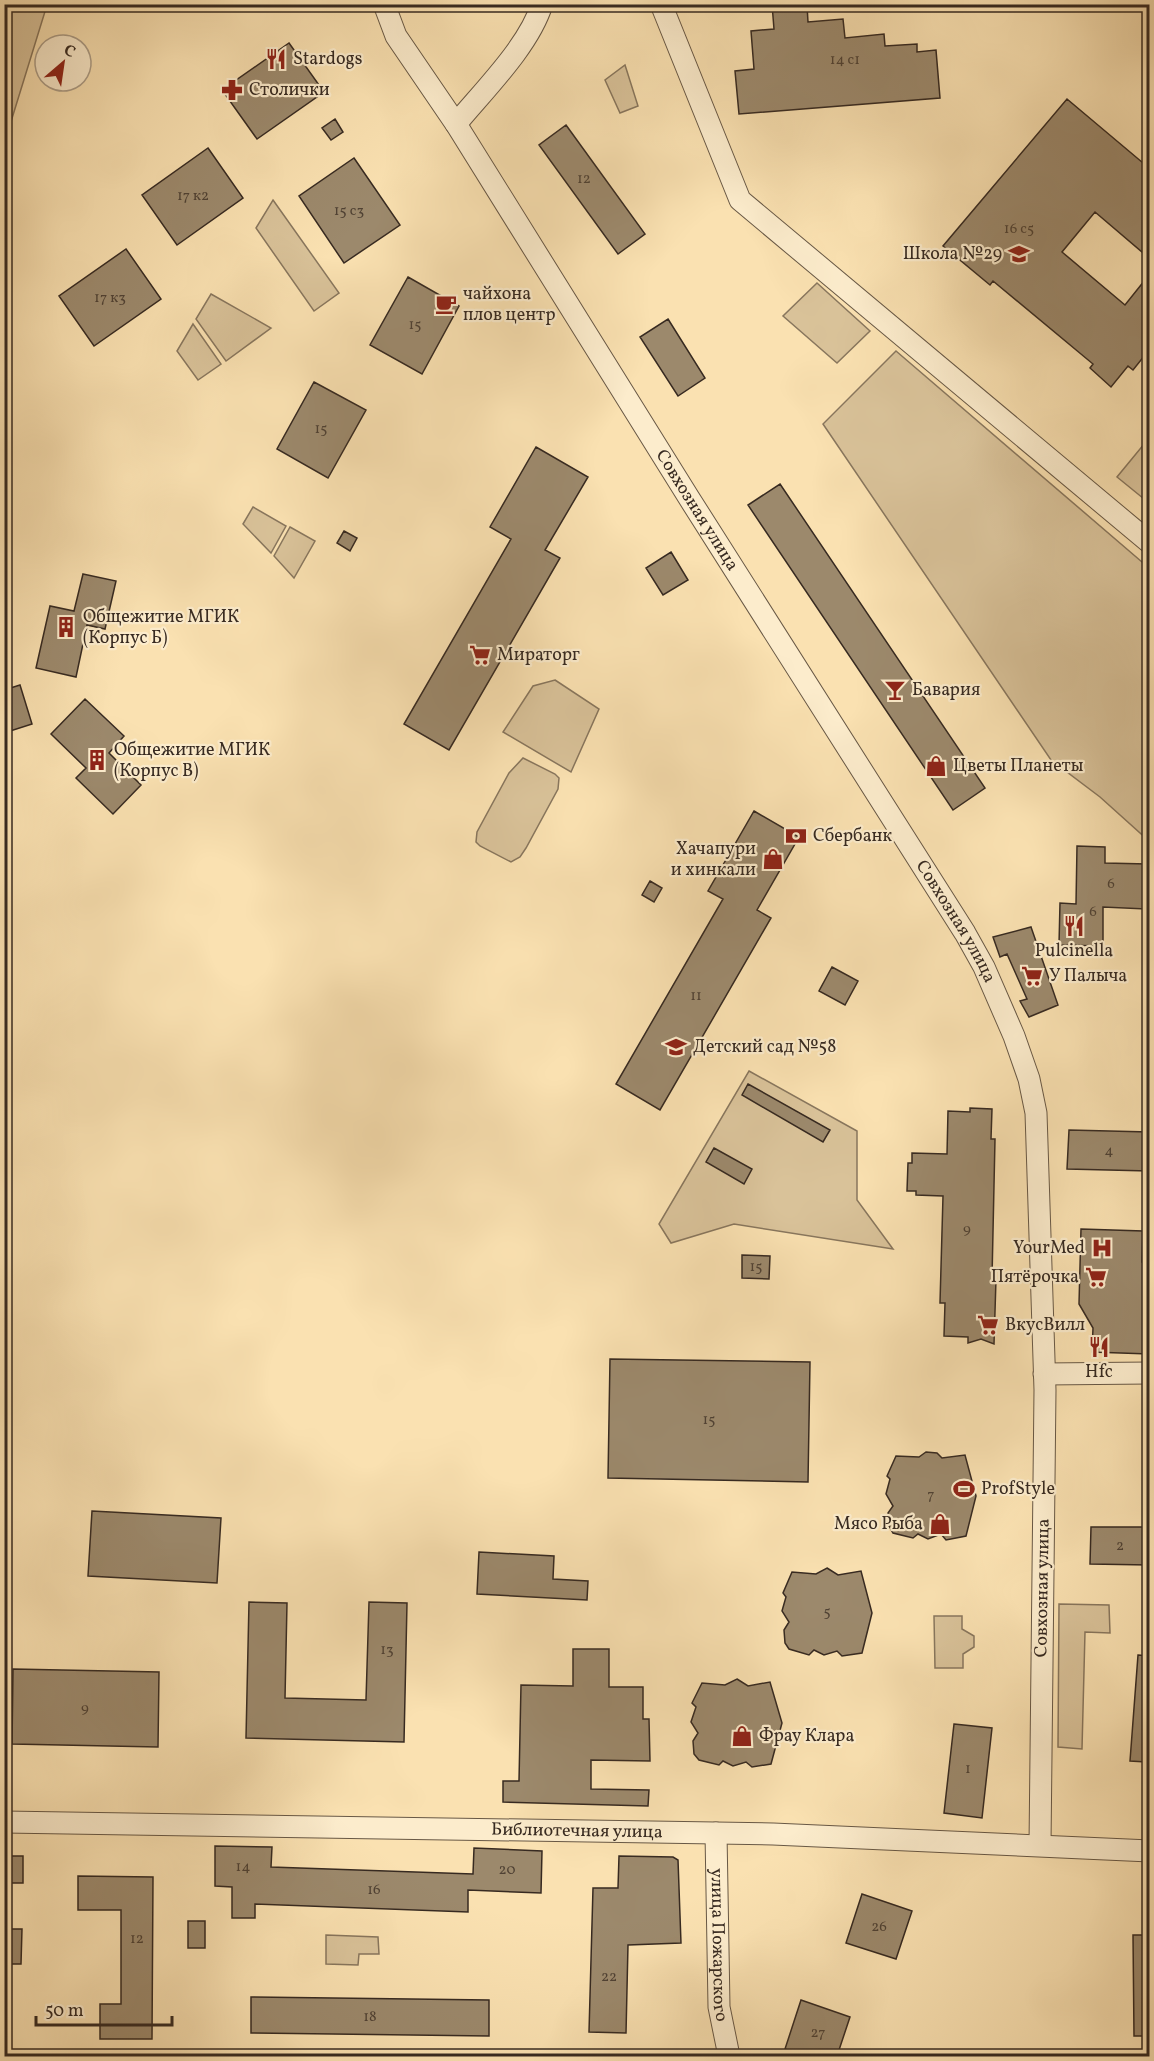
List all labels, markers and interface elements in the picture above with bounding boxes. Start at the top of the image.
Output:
north arrow [33,33,93,93]
text: С [59,40,79,64]
restaurant icon: Stardogs [264,47,288,71]
place label: Stardogs [293,47,362,72]
house number: 14 с1 [830,50,860,71]
pharmacy icon: Столички [220,78,244,102]
place label: Столички [249,78,330,103]
house number: 12 [577,169,591,190]
house number: 17 к2 [177,186,209,207]
house number: 15 с3 [334,201,364,222]
house number: 16 с5 [1004,219,1034,240]
place label: Школа №29 [903,242,1002,267]
school or university icon: Школа №29 [1007,242,1031,266]
place label: чайхона плов центр [463,282,556,328]
house number: 17 к3 [94,288,126,309]
cafe icon: чайхона плов центр [434,292,458,316]
house number: 15 [408,315,422,336]
house number: 15 [314,419,328,440]
street label: Совхозная улица [649,445,745,576]
place label: Общежитие МГИК (Корпус Б) [83,605,239,651]
building icon: Общежитие МГИК (Корпус Б) [54,615,78,639]
supermarket icon: Мираторг [468,643,492,667]
place label: Мираторг [497,643,580,668]
bar icon: Бавария [883,678,907,702]
place label: Бавария [912,678,980,703]
place label: Общежитие МГИК (Корпус В) [114,738,270,784]
building icon: Общежитие МГИК (Корпус В) [85,748,109,772]
shop icon: Цветы Планеты [924,754,948,778]
place label: Цветы Планеты [953,754,1084,779]
bank icon: Сбербанк [784,824,808,848]
place label: Сбербанк [813,824,893,849]
place label: Хачапури и хинкали [671,837,756,883]
shop icon: Хачапури и хинкали [761,847,785,871]
street label: Совхозная улица [909,855,1002,987]
house number: 6 [1107,874,1115,895]
house number: 6 [1089,902,1097,923]
restaurant icon: Pulcinella [1062,914,1086,938]
place label: Pulcinella [1035,939,1113,964]
supermarket icon: У Палыча [1020,964,1044,988]
place label: У Палыча [1049,964,1127,989]
house number: 11 [690,986,702,1007]
school or university icon: Детский сад №58 [664,1035,688,1059]
place label: Детский сад №58 [693,1035,836,1060]
house number: 4 [1105,1141,1114,1162]
house number: 9 [963,1219,971,1240]
place label: YourMed [1013,1236,1085,1261]
hospital icon: YourMed [1090,1236,1114,1260]
house number: 15 [749,1257,763,1278]
place label: Пятёрочка [991,1265,1079,1290]
supermarket icon: Пятёрочка [1084,1265,1108,1289]
supermarket icon: ВкусВилл [976,1313,1000,1337]
place label: ВкусВилл [1005,1313,1085,1338]
restaurant icon: Hfc [1087,1335,1111,1359]
place label: Hfc [1085,1360,1113,1385]
house number: 15 [702,1410,716,1431]
sports icon: ProfStyle [952,1477,976,1501]
place label: ProfStyle [981,1477,1055,1502]
house number: 7 [927,1485,935,1506]
place label: Мясо Рыба [834,1512,923,1537]
shop icon: Мясо Рыба [928,1512,952,1536]
street label: Совхозная улица [1029,1518,1057,1658]
house number: 2 [1116,1536,1124,1557]
house number: 5 [823,1602,831,1623]
house number: 13 [380,1640,394,1661]
house number: 9 [81,1698,89,1719]
shop icon: Фрау Клара [730,1724,754,1748]
place label: Фрау Клара [759,1724,854,1749]
house number: 1 [965,1759,971,1780]
street label: Библиотечная улица [491,1817,663,1845]
house number: 14 [236,1857,250,1878]
house number: 20 [499,1860,515,1881]
street label: улица Пожарского [704,1868,734,2024]
house number: 16 [367,1880,381,1901]
house number: 26 [871,1917,887,1938]
house number: 12 [130,1929,144,1950]
house number: 22 [601,1967,617,1988]
scale bar [36,1989,172,2027]
text: 50 m [45,1999,84,2024]
house number: 18 [363,2007,377,2028]
house number: 27 [811,2023,825,2044]

